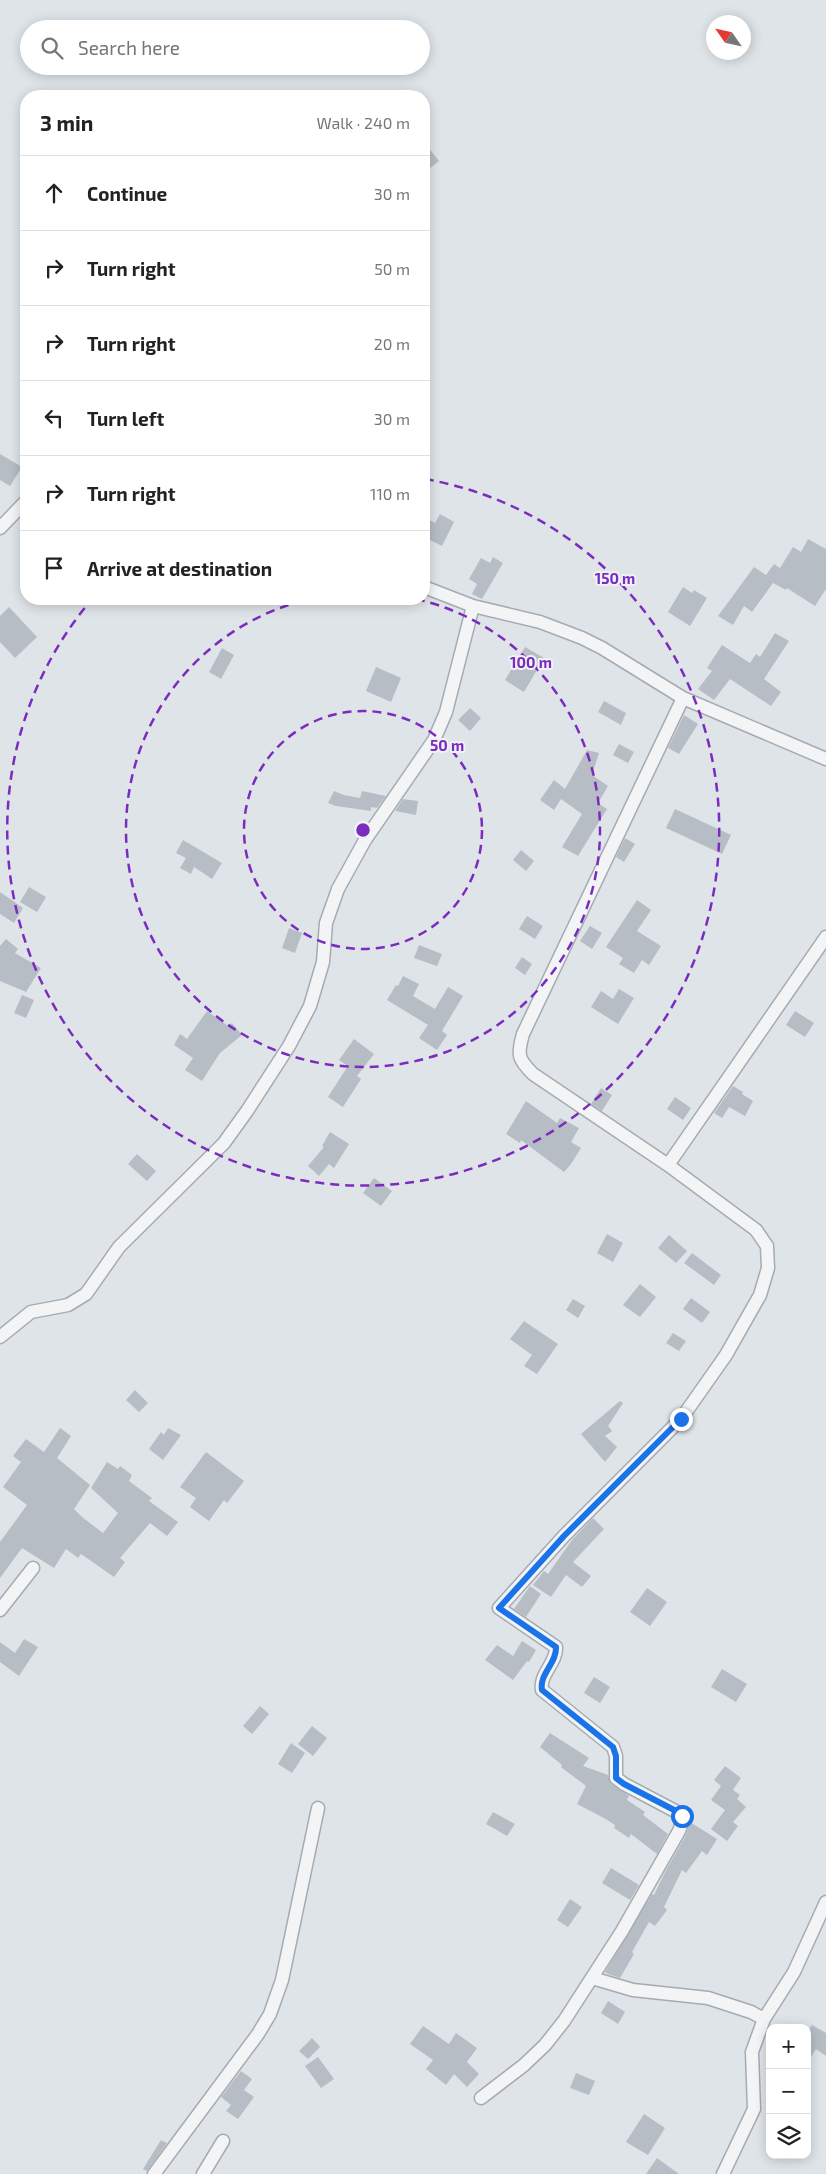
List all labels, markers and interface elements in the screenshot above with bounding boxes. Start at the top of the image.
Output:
north arrow [706,15,751,60]
search box [20,20,430,75]
icon: search [38,34,66,62]
text: Search here [78,36,180,59]
text: 3 min [40,110,93,135]
text: Walk · 240 m [317,113,410,132]
icon: ahead [40,179,68,207]
text: Continue [87,182,167,205]
text: 30 m [374,184,410,203]
icon: right [40,254,68,282]
text: Turn right [87,257,175,280]
text: 50 m [374,259,410,278]
icon: right [40,329,68,357]
text: Turn right [87,332,175,355]
text: 20 m [374,334,410,353]
icon: left [40,404,68,432]
text: Turn left [87,407,164,430]
text: 30 m [374,409,410,428]
icon: right [40,479,68,507]
text: Turn right [87,482,175,505]
text: 110 m [370,484,410,503]
icon: arrive [40,554,68,582]
text: Arrive at destination [87,557,272,580]
text: 150 m [595,569,635,587]
text: 100 m [510,653,552,671]
text: 50 m [430,736,464,754]
centre of rings [354,821,372,839]
route end [670,1408,693,1431]
route start [671,1805,694,1828]
map controls [766,2024,811,2159]
button: + [766,2024,811,2069]
button: − [766,2069,811,2114]
button: layers [766,2114,811,2159]

